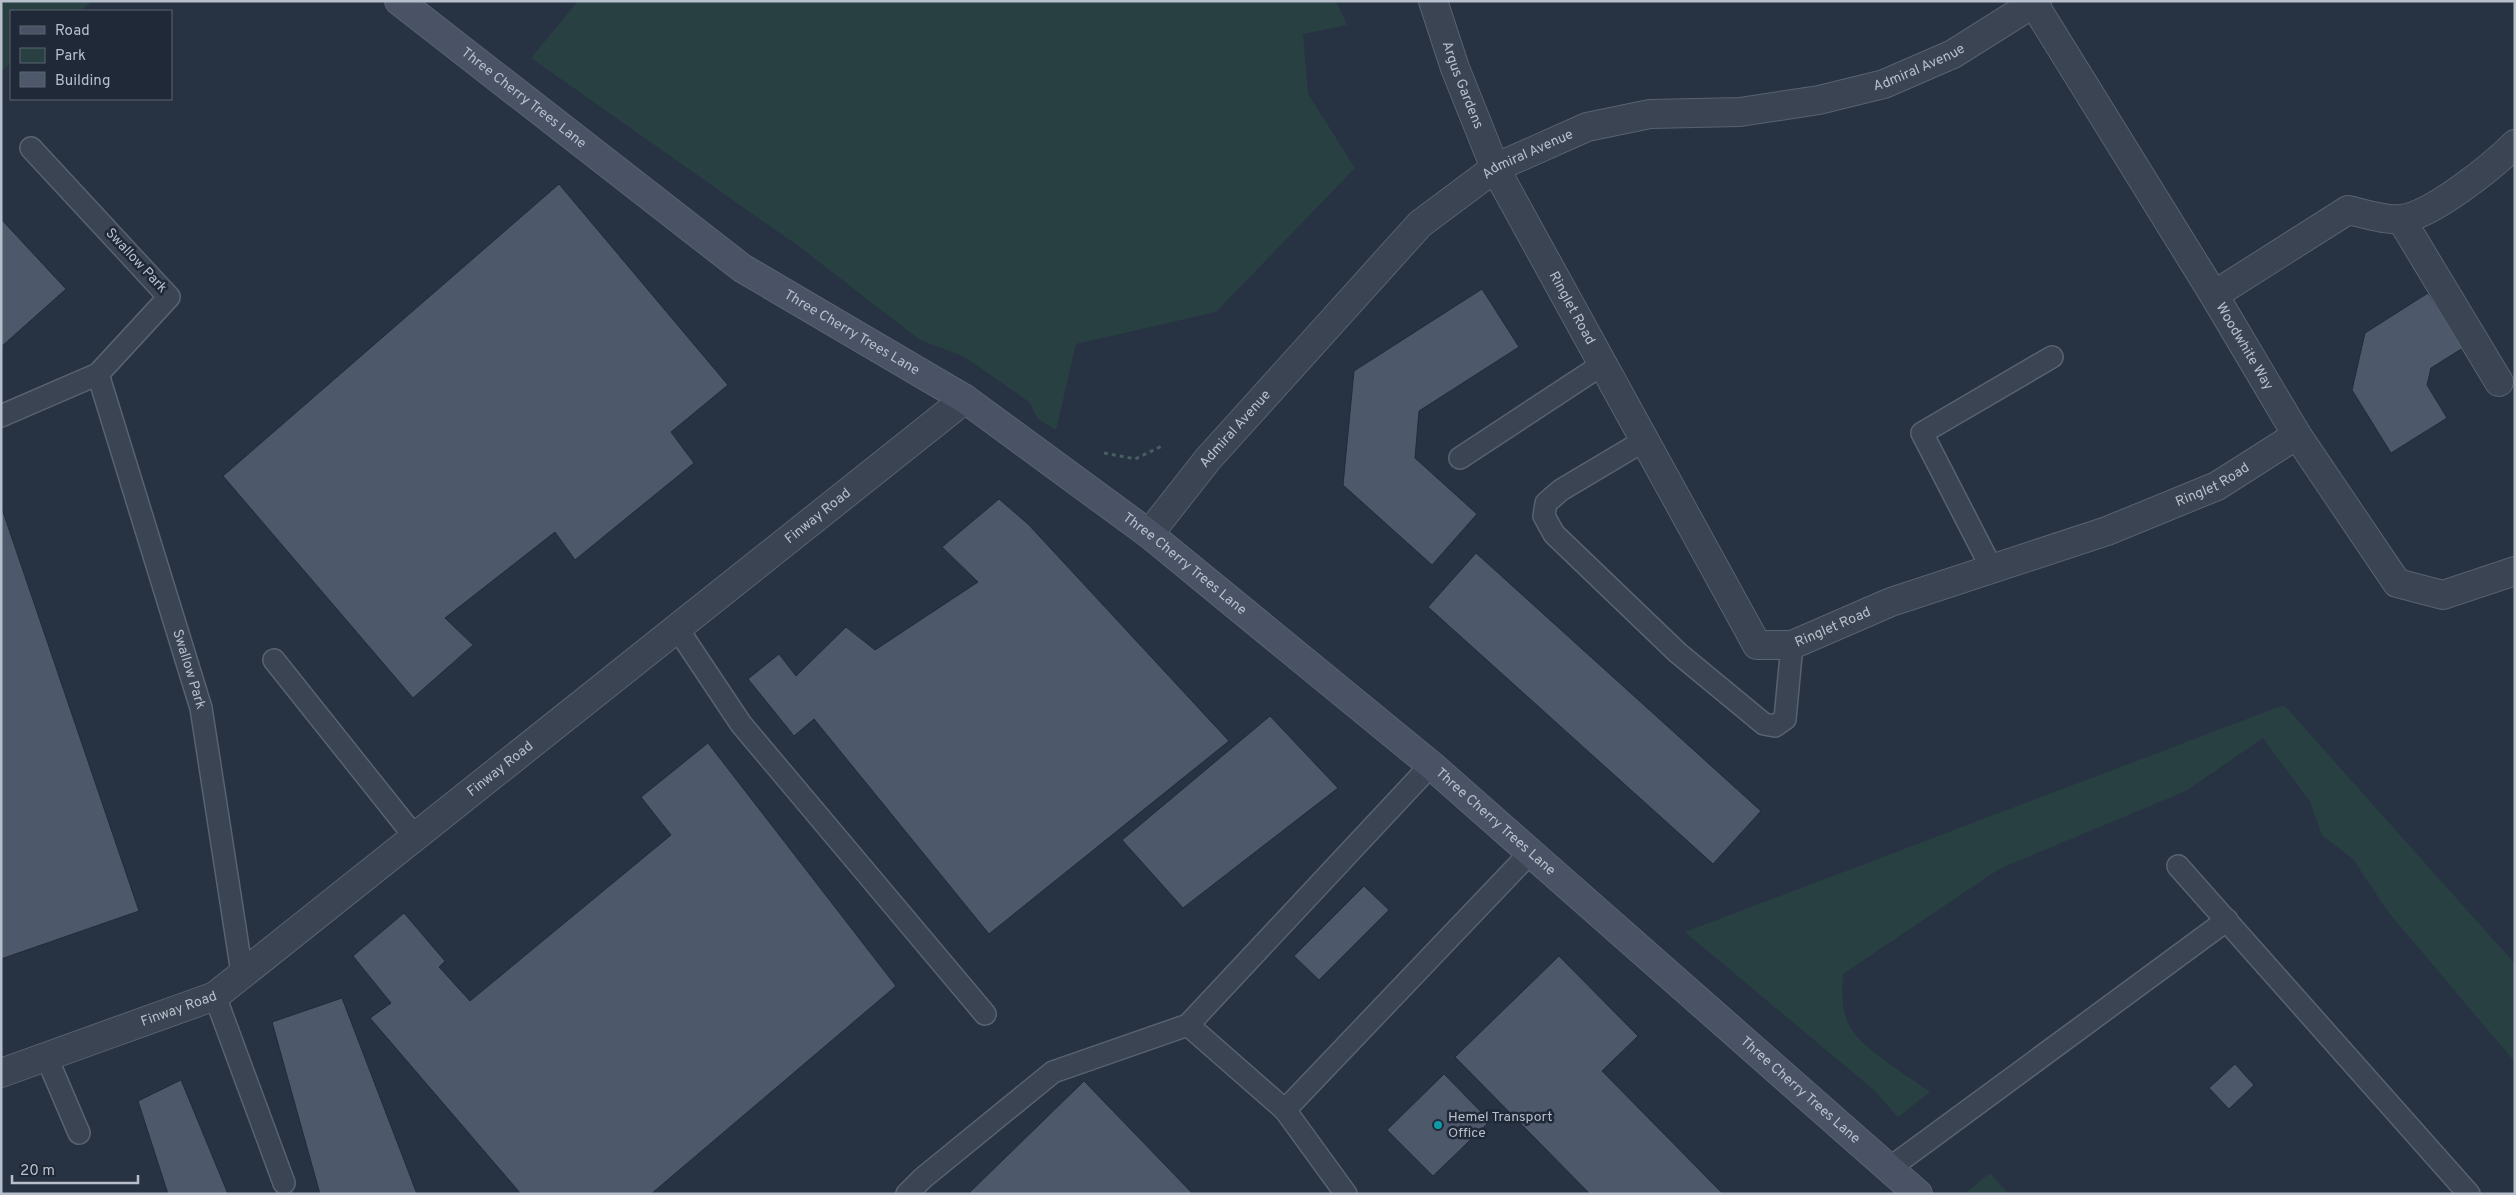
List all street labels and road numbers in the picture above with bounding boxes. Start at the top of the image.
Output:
street label: Argus Gardens [1438,39,1487,131]
street label: Admiral Avenue [1872,40,1968,95]
street label: Three Cherry Trees Lane [458,44,590,152]
street label: Admiral Avenue [1479,126,1576,183]
street label: Swallow Park [102,225,170,297]
street label: Ringlet Road [1545,268,1599,348]
street label: Three Cherry Trees Lane [781,286,923,379]
street label: Woodwhite Way [2212,300,2277,393]
street label: Admiral Avenue [1196,387,1274,471]
street label: Ringlet Road [2173,459,2253,511]
street label: Finway Road [781,485,854,548]
street label: Three Cherry Trees Lane [1119,509,1250,619]
street label: Ringlet Road [1792,603,1873,651]
street label: Swallow Park [169,627,209,711]
street label: Finway Road [464,738,537,800]
street label: Three Cherry Trees Lane [1432,765,1559,879]
street label: Finway Road [139,988,219,1030]
street label: Three Cherry Trees Lane [1737,1033,1864,1147]

